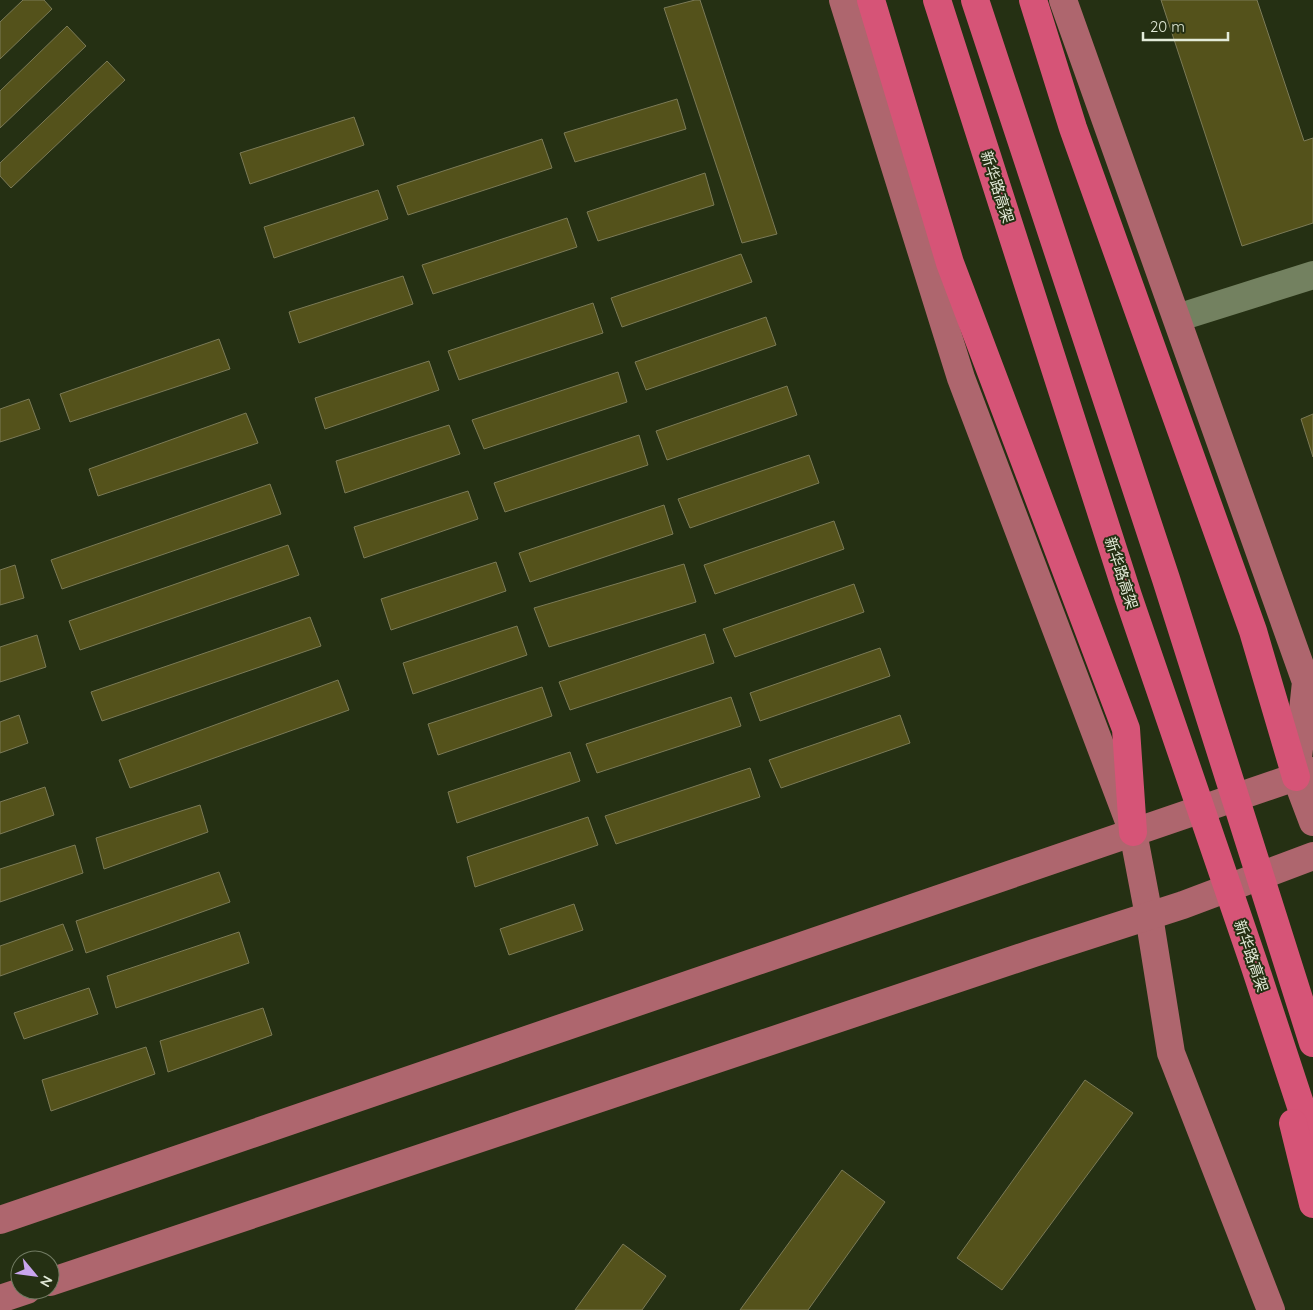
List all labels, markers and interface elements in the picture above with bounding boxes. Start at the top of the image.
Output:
scale bar [1143,10,1228,42]
text: 20 m [1150,17,1185,36]
street label: 新华路高架 [977,148,1018,225]
street label: 新华路高架 [1101,534,1142,611]
street label: 新华路高架 [1230,917,1273,994]
north arrow [10,1250,60,1300]
text: N [36,1272,57,1290]

